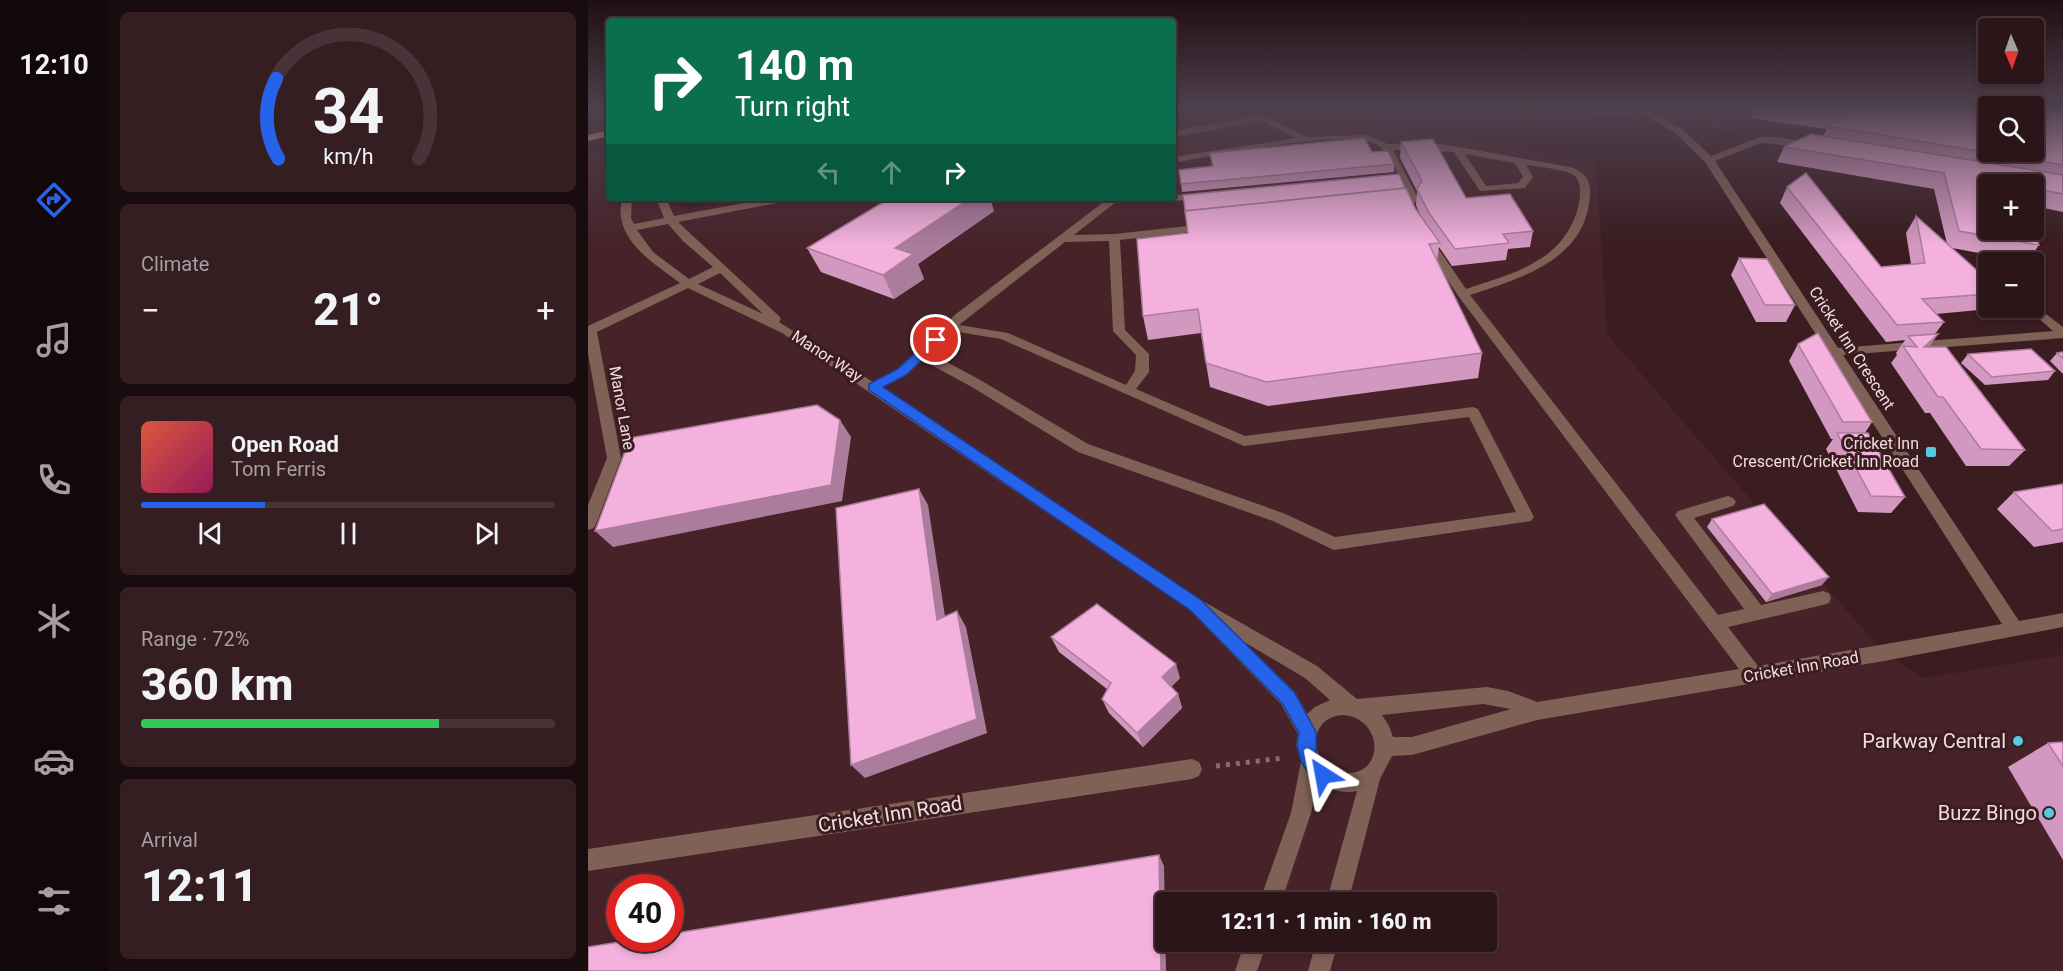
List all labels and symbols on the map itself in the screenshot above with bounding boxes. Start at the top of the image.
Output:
north arrow [1978,18,2044,84]
street label: Cricket Inn Crescent [1805,283,1899,413]
pin [910,314,961,365]
street label: Manor Way [788,326,866,386]
street label: Manor Lane [605,365,639,451]
place label: Cricket Inn Crescent/Cricket Inn Road [1733,434,1919,471]
marker: Cricket Inn Crescent/Cricket Inn Road [1924,445,1938,459]
street label: Cricket Inn Road [1742,648,1860,686]
place label: Parkway Central [1862,729,2006,753]
marker: Parkway Central [2011,734,2025,748]
position arrow [1291,743,1355,807]
street label: Cricket Inn Road [816,791,964,837]
place label: Buzz Bingo [1938,801,2037,825]
marker: Buzz Bingo [2042,806,2056,820]
speed limit sign: 40 [606,874,684,952]

